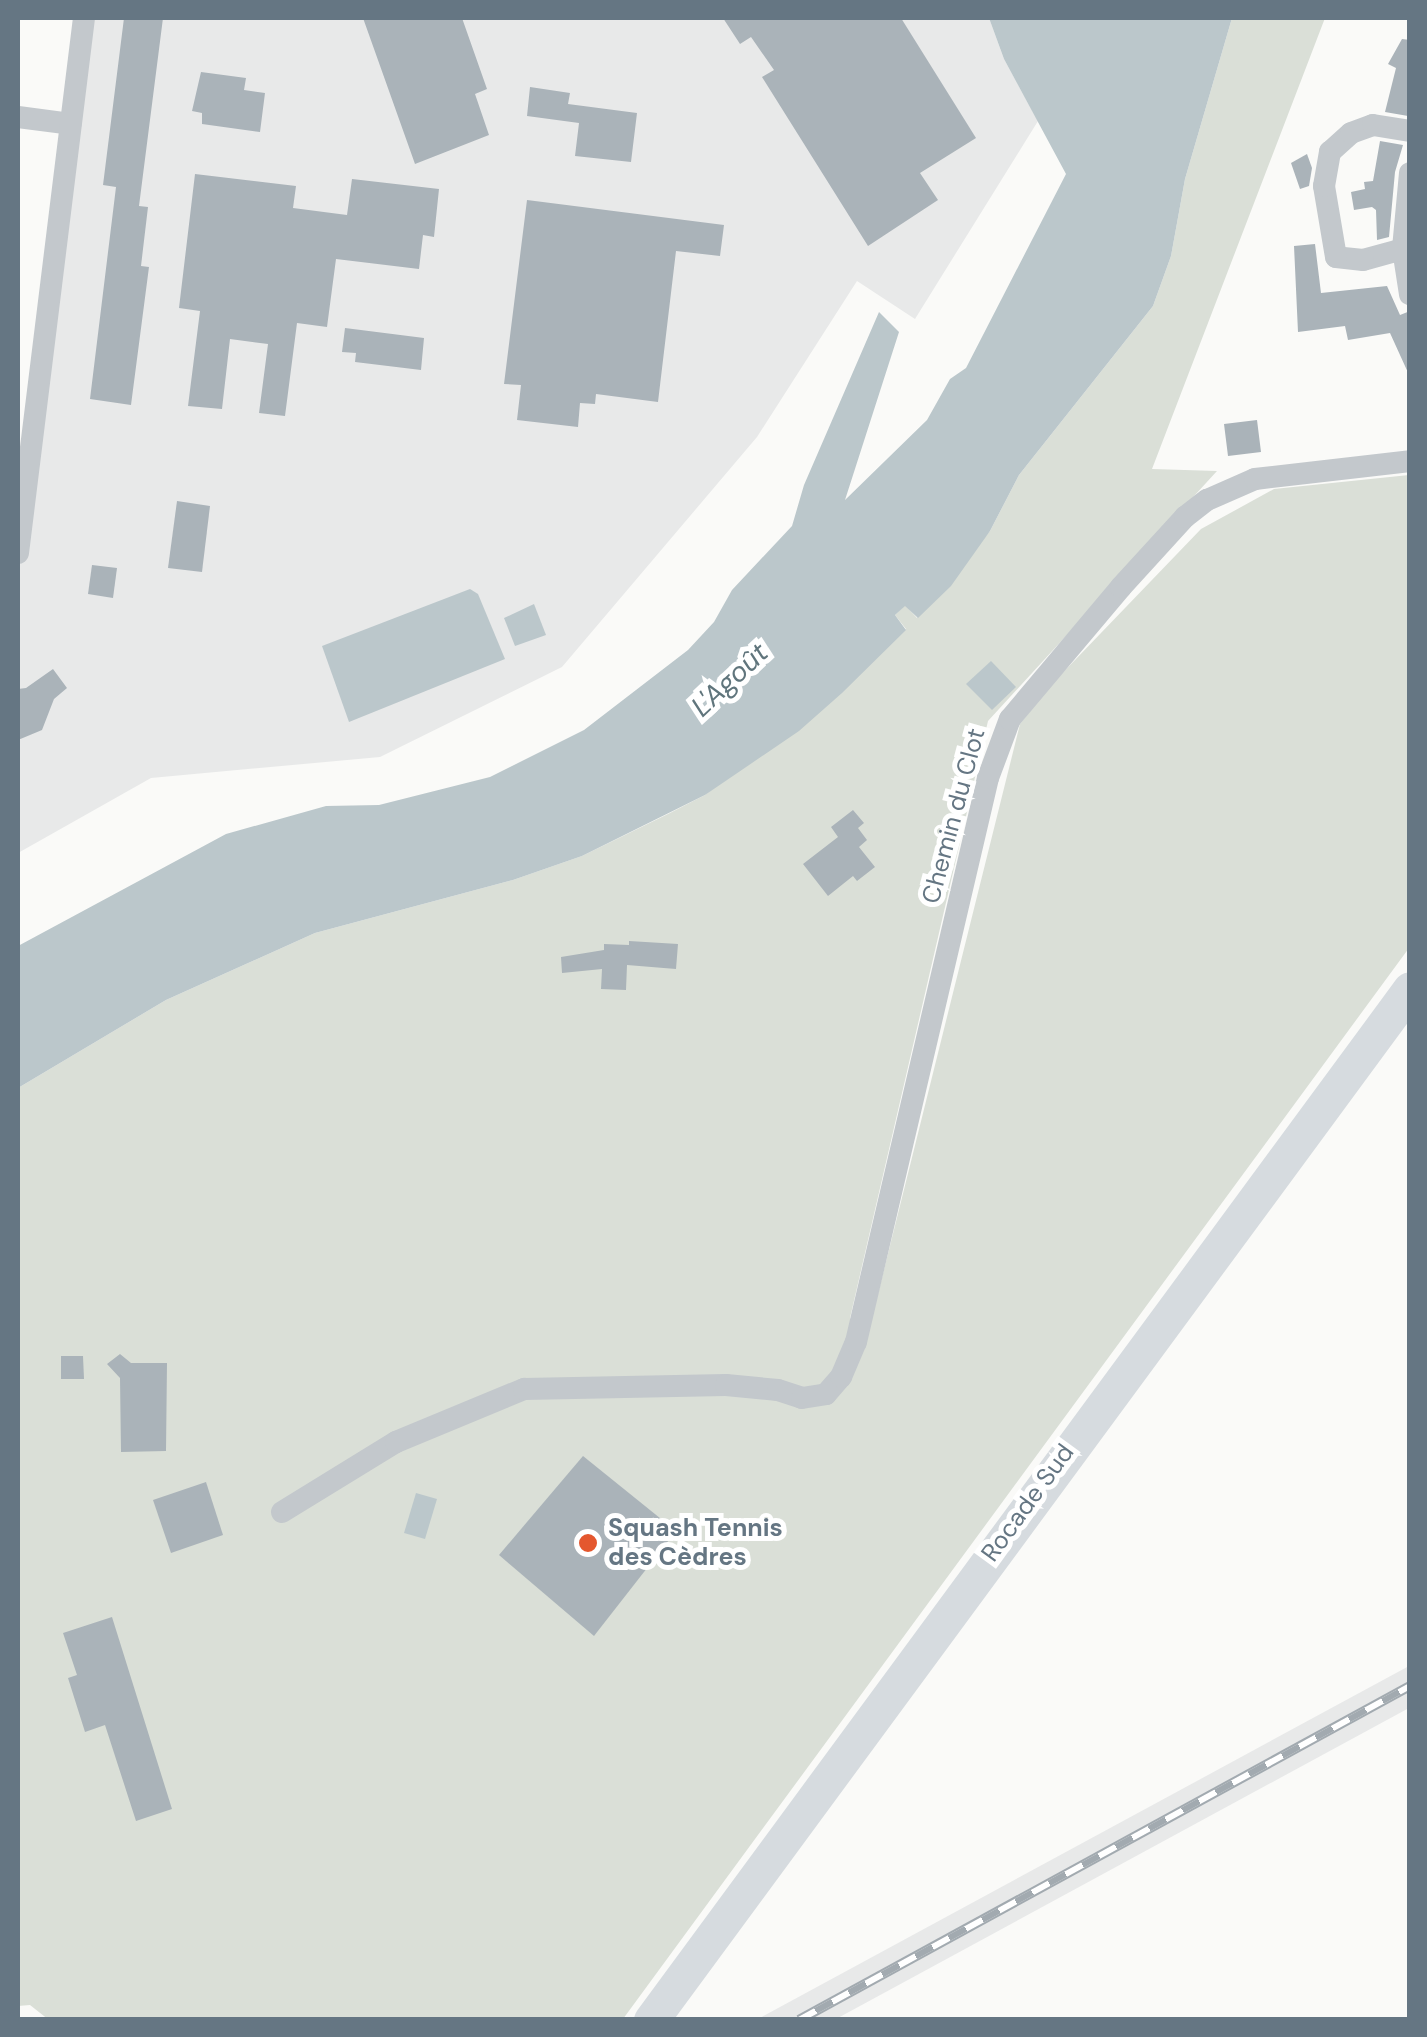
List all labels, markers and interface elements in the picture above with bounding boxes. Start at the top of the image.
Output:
water label: L'Agoût [685,636,775,724]
street label: Chemin du Clot [916,725,992,907]
street label: Rocade Sud [975,1438,1081,1568]
place label: Squash Tennis des Cèdres [608,1514,783,1573]
marker: Squash Tennis des Cèdres [577,1532,599,1554]

